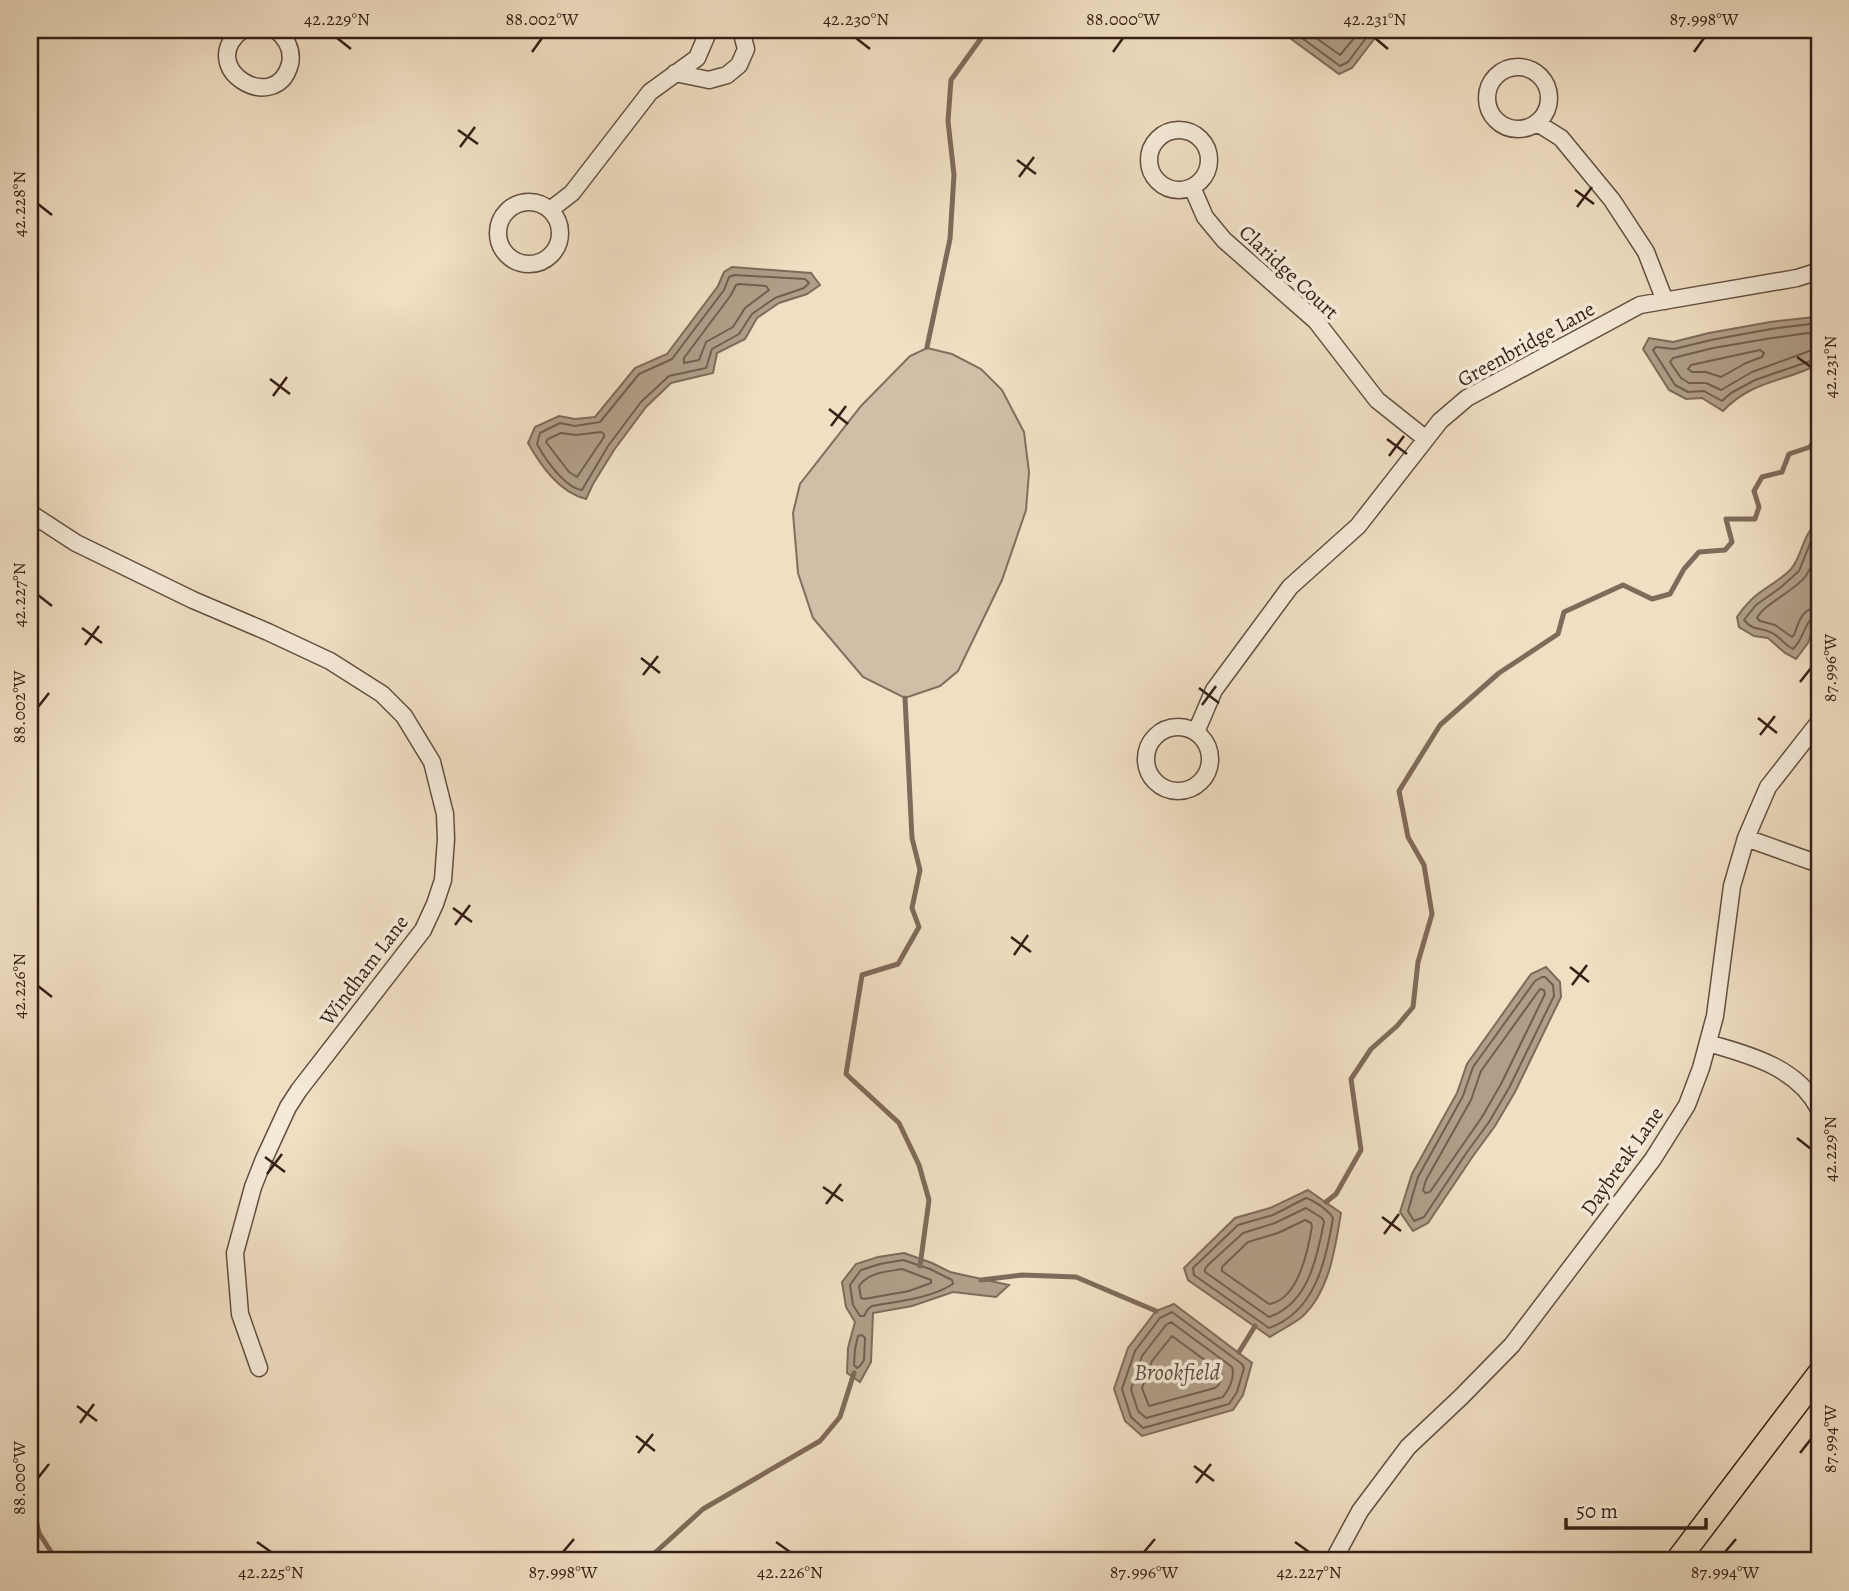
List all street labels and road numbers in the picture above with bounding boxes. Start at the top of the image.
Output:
street label: Claridge Court [1233,218,1345,326]
street label: Greenbridge Lane [1452,295,1600,393]
street label: Windham Lane [313,909,415,1032]
street label: Daybreak Lane [1574,1101,1670,1221]

